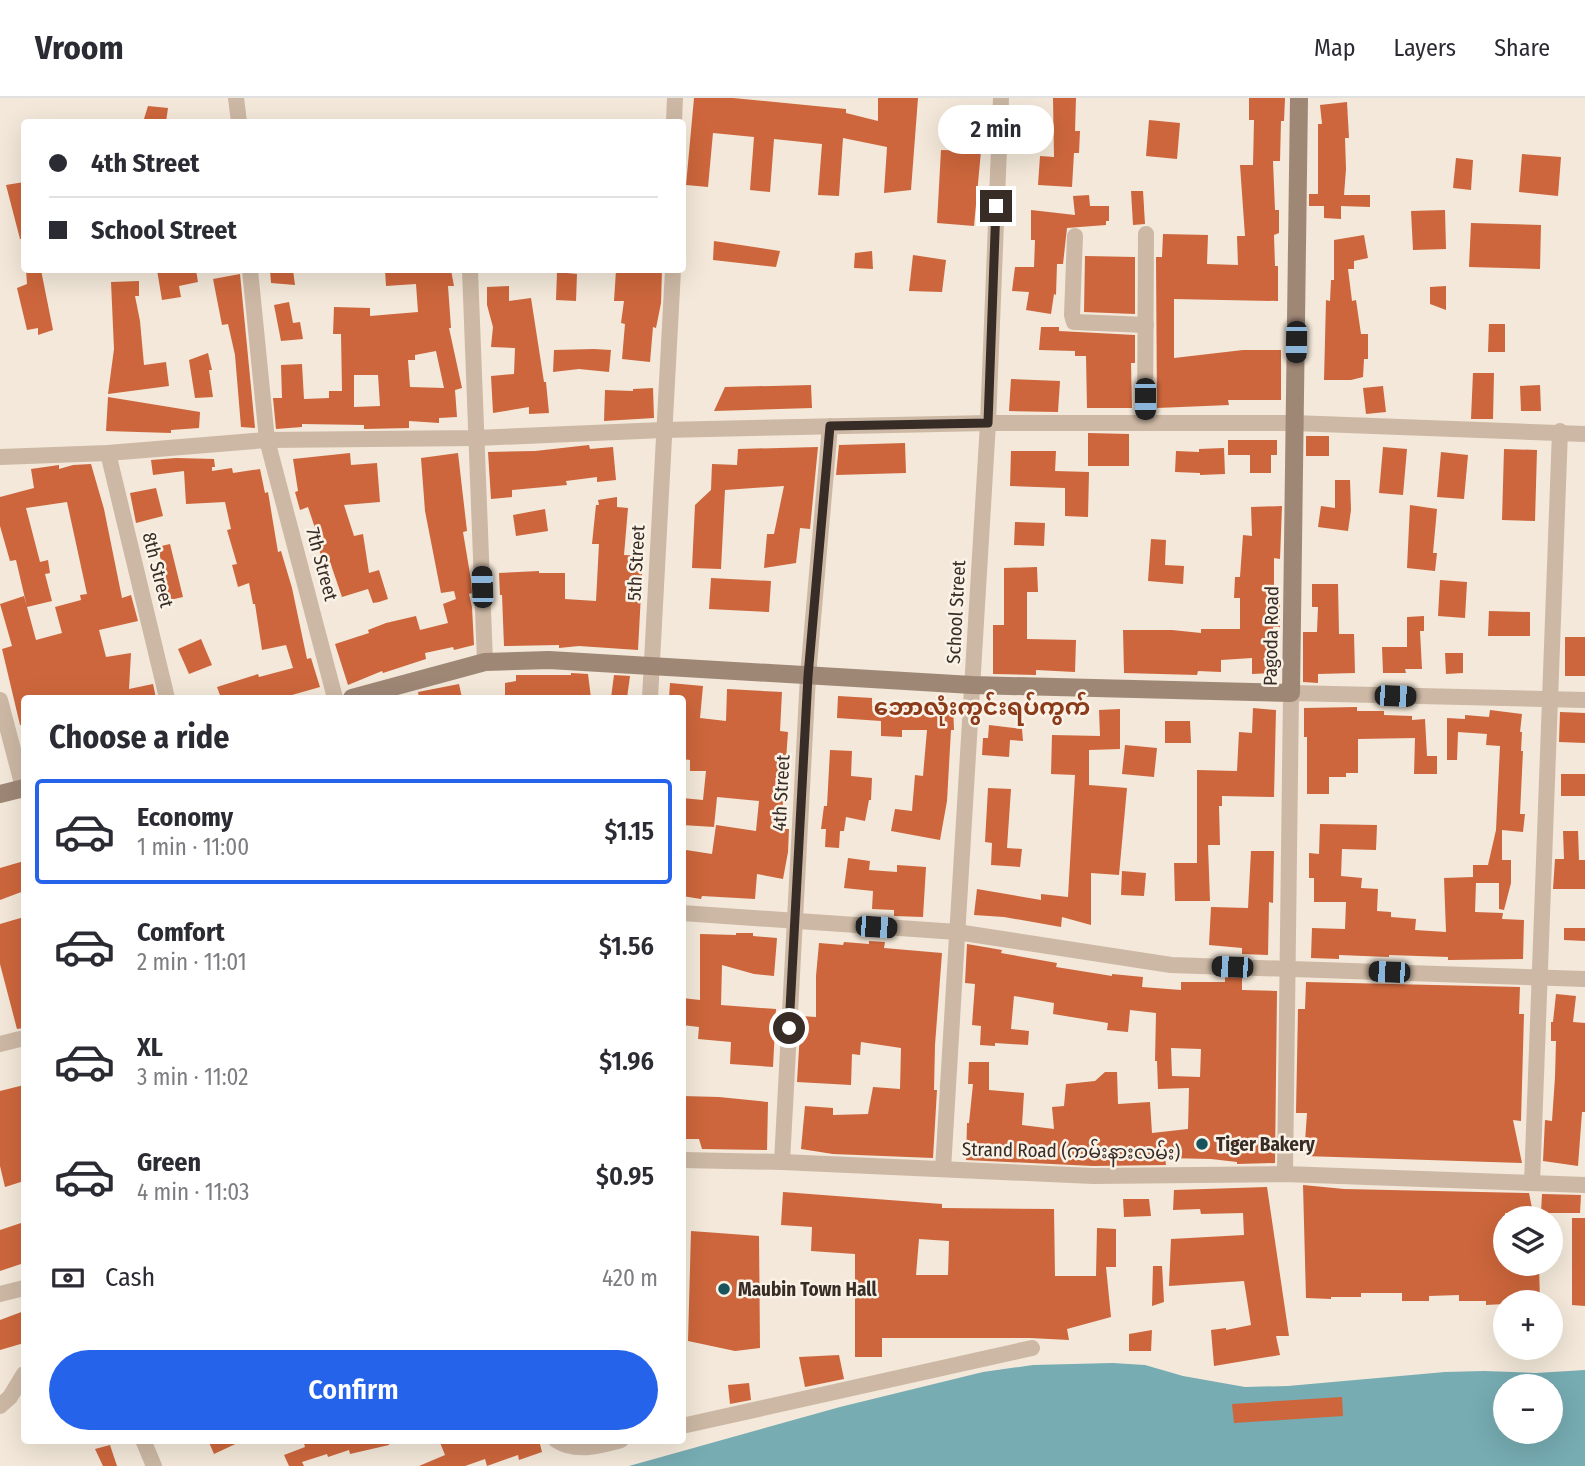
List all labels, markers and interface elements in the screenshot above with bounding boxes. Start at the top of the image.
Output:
text: Vroom [35,28,124,68]
text: Map [1314,34,1356,62]
text: Layers [1394,34,1456,62]
text: Share [1494,34,1550,62]
callout: 2 min [938,105,1054,154]
text: 2 min [970,115,1022,143]
text: 4th Street [91,148,200,179]
route end [980,190,1012,222]
text: School Street [91,215,237,246]
car [1286,321,1307,363]
car [1135,378,1156,420]
street label: 5th Street [623,524,650,602]
street label: 7th Street [301,525,343,604]
street label: 8th Street [138,530,179,611]
street label: School Street [942,559,970,664]
car [471,566,494,608]
street label: Pagoda Road [1259,586,1283,686]
car [1374,685,1417,707]
district label: ဘောလုံးကွင်းရပ်ကွက် [874,691,1090,726]
text: Choose a ride [49,718,230,756]
street label: 4th Street [768,753,795,832]
icon: car [53,800,116,863]
text: Economy [137,802,233,833]
text: $1.15 [605,816,654,847]
text: 1 min · 11:00 [137,833,249,861]
icon: car [53,915,116,978]
car [855,915,898,939]
text: Comfort [137,917,225,948]
text: $1.56 [599,931,654,962]
text: 2 min · 11:01 [137,948,247,976]
car [1211,956,1254,978]
car [1368,961,1411,983]
route start [773,1012,805,1044]
icon: car [53,1030,116,1093]
text: XL [137,1032,163,1063]
text: $1.96 [599,1046,654,1077]
text: 3 min · 11:02 [137,1063,248,1091]
place label: Tiger Bakery [1216,1133,1316,1156]
street label: Strand Road (ကမ်းနားလမ်း) [962,1135,1180,1168]
marker: Tiger Bakery [1194,1136,1210,1152]
icon: car [53,1145,116,1208]
text: Green [137,1147,201,1178]
text: $0.95 [596,1161,654,1192]
text: 4 min · 11:03 [137,1178,249,1206]
map controls [1493,1206,1563,1444]
button: layers [1493,1206,1563,1276]
icon: cash [49,1259,87,1297]
text: Cash [105,1262,155,1293]
text: 420 m [602,1264,658,1292]
place label: Maubin Town Hall [738,1278,877,1301]
marker: Maubin Town Hall [716,1281,732,1297]
button: + [1493,1290,1563,1360]
button: Confirm [49,1350,658,1430]
button: − [1493,1374,1563,1444]

